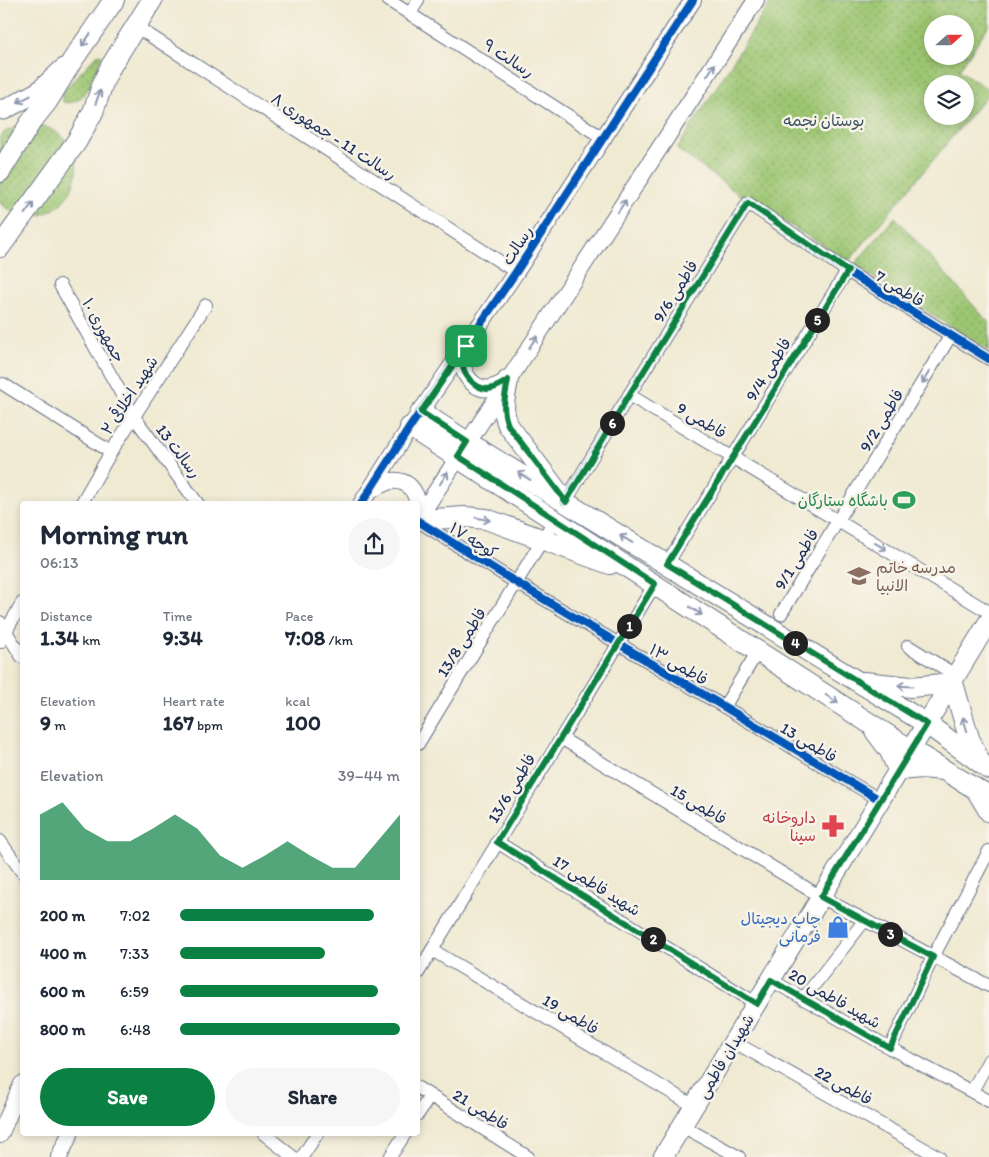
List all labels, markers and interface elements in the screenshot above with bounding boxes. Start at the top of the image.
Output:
north arrow [924,15,974,65]
map controls [924,15,974,125]
one-way arrow [81,33,91,47]
street label: رسالت ۹ [480,35,538,82]
one-way arrow [705,63,716,77]
button: layers [924,75,974,125]
street label: رسالت 11 - جمهوری ۸ [267,89,400,185]
one-way arrow [94,90,103,105]
one-way arrow [17,95,32,104]
park label: بوستان نجمه [784,111,864,131]
one-way arrow [617,200,627,214]
one-way arrow [23,202,34,215]
street label: رسالت [498,222,537,268]
street label: فاطمی 9/6 [649,257,703,326]
street label: فاطمی 7 [871,266,928,312]
street label: جمهوری ۱۰ [77,295,129,366]
pin: 5 [804,308,830,332]
text: 5 [814,312,821,329]
pin [445,325,487,367]
icon: arrive [452,332,480,360]
street label: فاطمی 9/4 [742,334,796,405]
one-way arrow [528,336,538,350]
street label: شهید اخلاقی ۲ [96,352,162,438]
one-way arrow [920,370,930,384]
street label: فاطمی 9/2 [855,385,908,456]
street label: فاطمی 9 [673,398,730,443]
pin: 6 [600,410,624,436]
text: 6 [609,415,616,432]
street label: رسالت 13 [152,421,205,482]
one-way arrow [517,471,531,481]
one-way arrow [439,472,449,486]
sports icon: باشگاه ستارگان [891,487,917,513]
place label: باشگاه ستارگان [798,491,888,510]
one-way arrow [475,515,491,525]
text: Morning run [40,517,188,551]
button: share [348,518,400,570]
street label: کوچه ۱۷ [446,518,501,564]
street label: فاطمی 9/1 [770,525,824,594]
one-way arrow [619,533,633,543]
one-way arrow [872,541,886,551]
text: 06:13 [40,553,78,572]
place label: مدرسه خاتم الانبیا [876,558,956,595]
school or university icon: مدرسه خاتم الانبیا [846,563,872,589]
street label: فاطمی 13/8 [433,604,491,681]
one-way arrow [688,606,702,616]
text: Distance [40,608,92,625]
text: Time [163,608,193,625]
text: Pace [285,608,313,625]
pin: 1 [616,614,642,638]
text: 1 [626,618,633,635]
text: 1.34 [40,625,79,650]
text: 9:34 [163,625,203,650]
text: 7:08 [285,625,325,650]
pin: 4 [782,630,808,656]
text: km [79,632,101,649]
text: /km [325,632,353,649]
text: 4 [791,635,800,652]
street label: فاطمی ۱۳ [645,640,712,690]
one-way arrow [897,681,913,691]
text: Elevation [40,693,96,710]
text: Heart rate [163,693,225,710]
text: kcal [285,693,310,710]
one-way arrow [825,694,839,704]
text: 9 [40,710,51,735]
text: 167 [163,710,194,735]
text: 100 [285,710,321,735]
one-way arrow [959,716,969,732]
text: m [51,717,66,734]
text: bpm [194,717,223,734]
street label: فاطمی 13 [777,718,840,767]
street label: فاطمی 13/6 [483,750,540,827]
text: Elevation [40,766,104,785]
text: 39–44 m [338,766,400,785]
street label: فاطمی 15 [667,780,730,829]
place label: داروخانه سینا [763,808,816,845]
pharmacy icon: داروخانه سینا [820,813,846,839]
street label: شهید فاطمی 17 [549,851,644,921]
text: 200 m [40,906,85,925]
text: 7:02 [120,906,150,925]
place label: چاپ دیجیتال فرمانی [740,909,821,947]
shop icon: چاپ دیجیتال فرمانی [825,914,851,940]
pin: 3 [878,922,902,946]
pin: 2 [640,926,666,952]
text: 3 [887,926,894,943]
text: 2 [650,931,657,948]
text: 400 m [40,944,86,963]
text: 7:33 [120,944,149,963]
street label: شهید فاطمی 20 [785,965,884,1033]
text: 600 m [40,982,85,1001]
text: 6:59 [120,982,149,1001]
street label: فاطمی 19 [539,990,602,1039]
street label: شهیدان فاطمی [693,1011,759,1102]
text: 800 m [40,1020,86,1039]
text: 6:48 [120,1020,151,1039]
street label: فاطمی 22 [811,1062,876,1110]
button: Save [40,1068,215,1126]
button: Share [225,1068,400,1126]
street label: فاطمی 21 [449,1085,512,1135]

